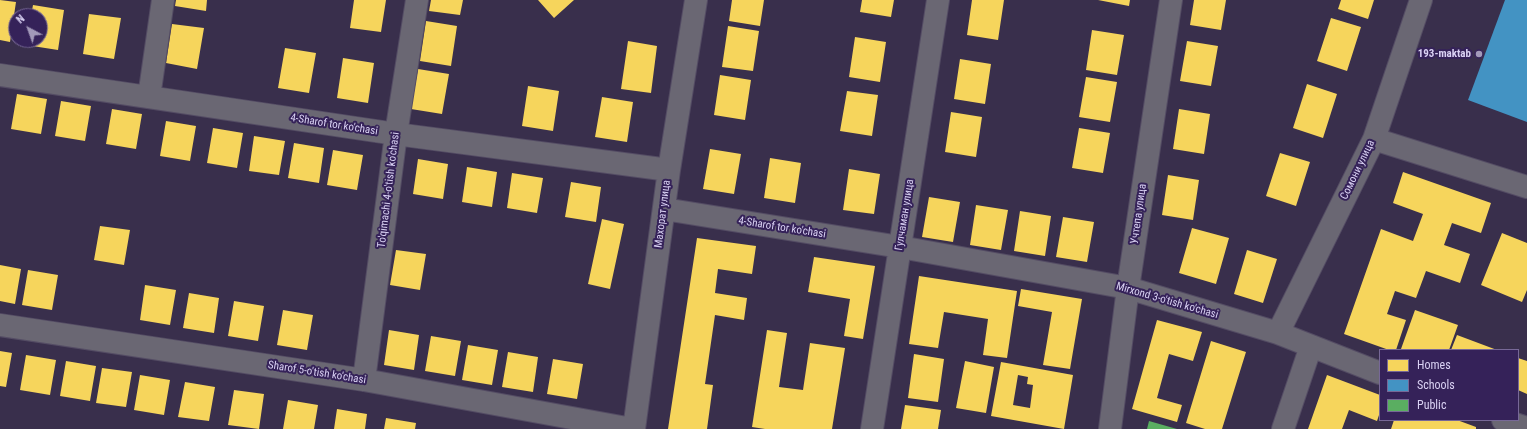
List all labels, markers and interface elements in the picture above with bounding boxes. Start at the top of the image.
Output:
north arrow [8,8,48,48]
text: N [14,12,27,26]
place label: 193-maktab [1418,47,1471,61]
marker: 193-maktab [1474,49,1484,59]
street label: 4-Sharof tor ko'chasi [289,112,379,138]
street label: To'qimachi 4-o'tish ko'chasi [375,131,403,249]
street label: Сомони улица [1338,138,1378,202]
street label: Гулчаман улица [893,178,917,252]
street label: Махорат улица [652,179,674,249]
street label: Учтепа улица [1128,183,1150,245]
street label: 4-Sharof tor ko'chasi [737,215,827,241]
street label: Mirxond 3-o'tish ko'chasi [1114,280,1220,322]
legend [1379,349,1519,421]
text: Homes [1417,358,1451,372]
street label: Sharof 5-o'tish ko'chasi [267,359,367,387]
text: Schools [1417,378,1455,392]
text: Public [1417,398,1446,412]

